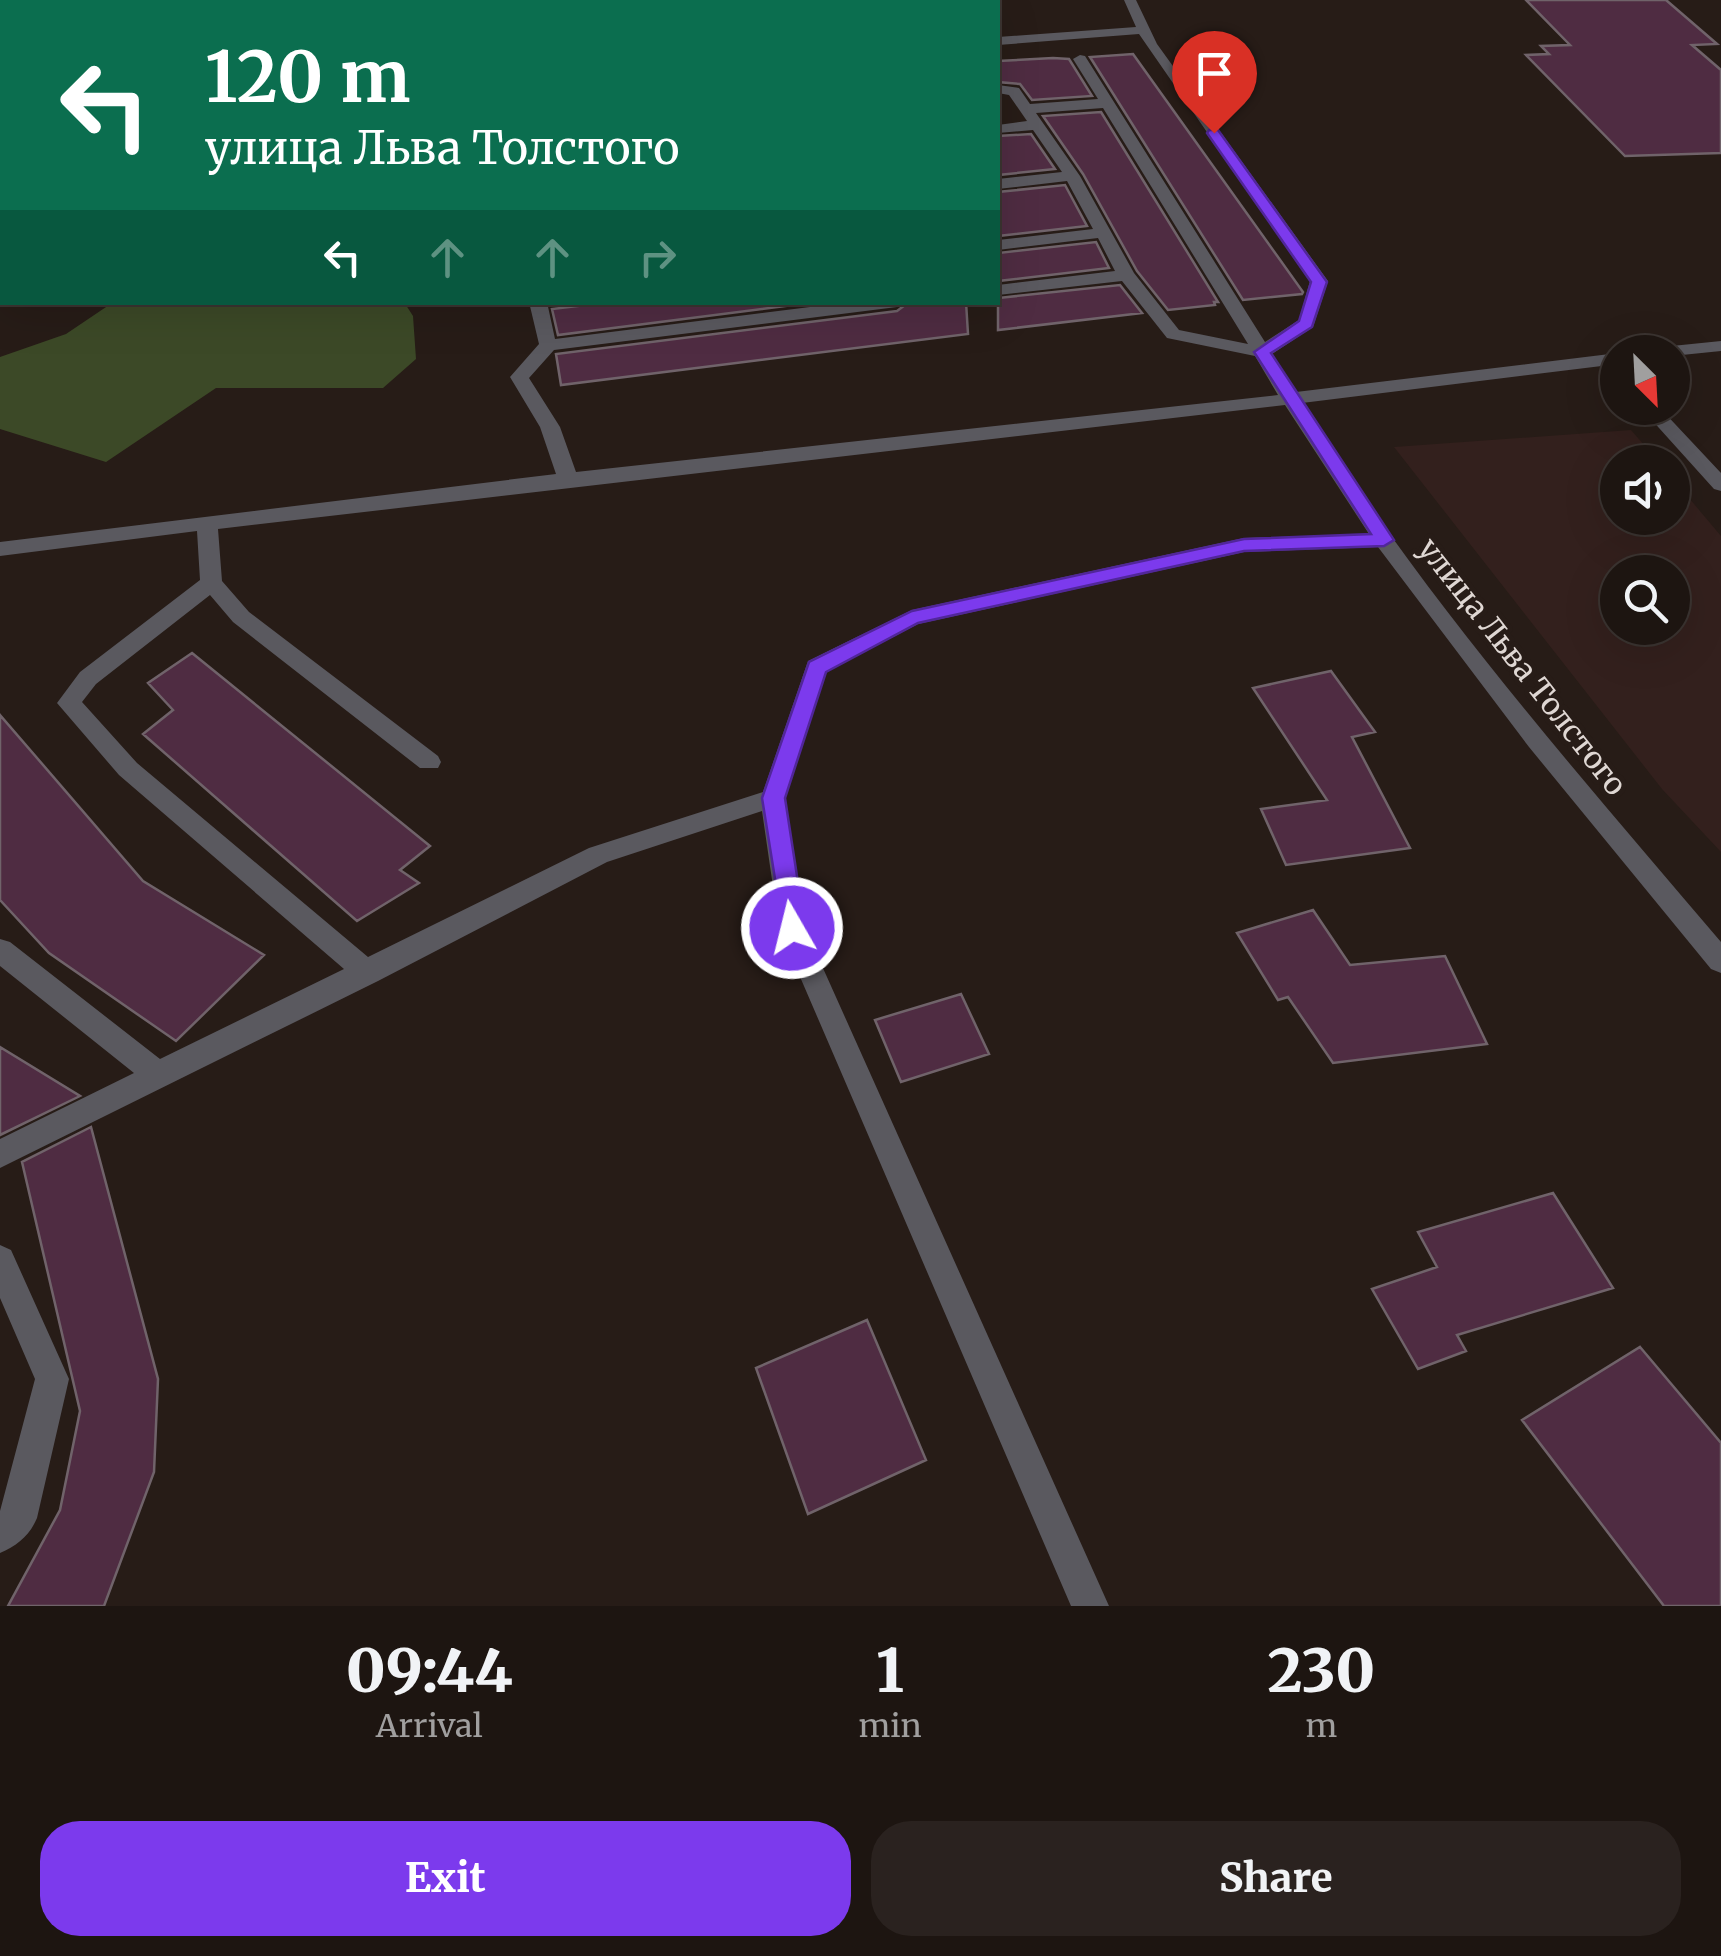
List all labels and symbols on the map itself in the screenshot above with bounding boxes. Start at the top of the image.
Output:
pin [1172,31,1257,134]
north arrow [1600,335,1690,425]
street label: улица Льва Толстого [1410,530,1635,803]
position arrow [740,876,844,980]

